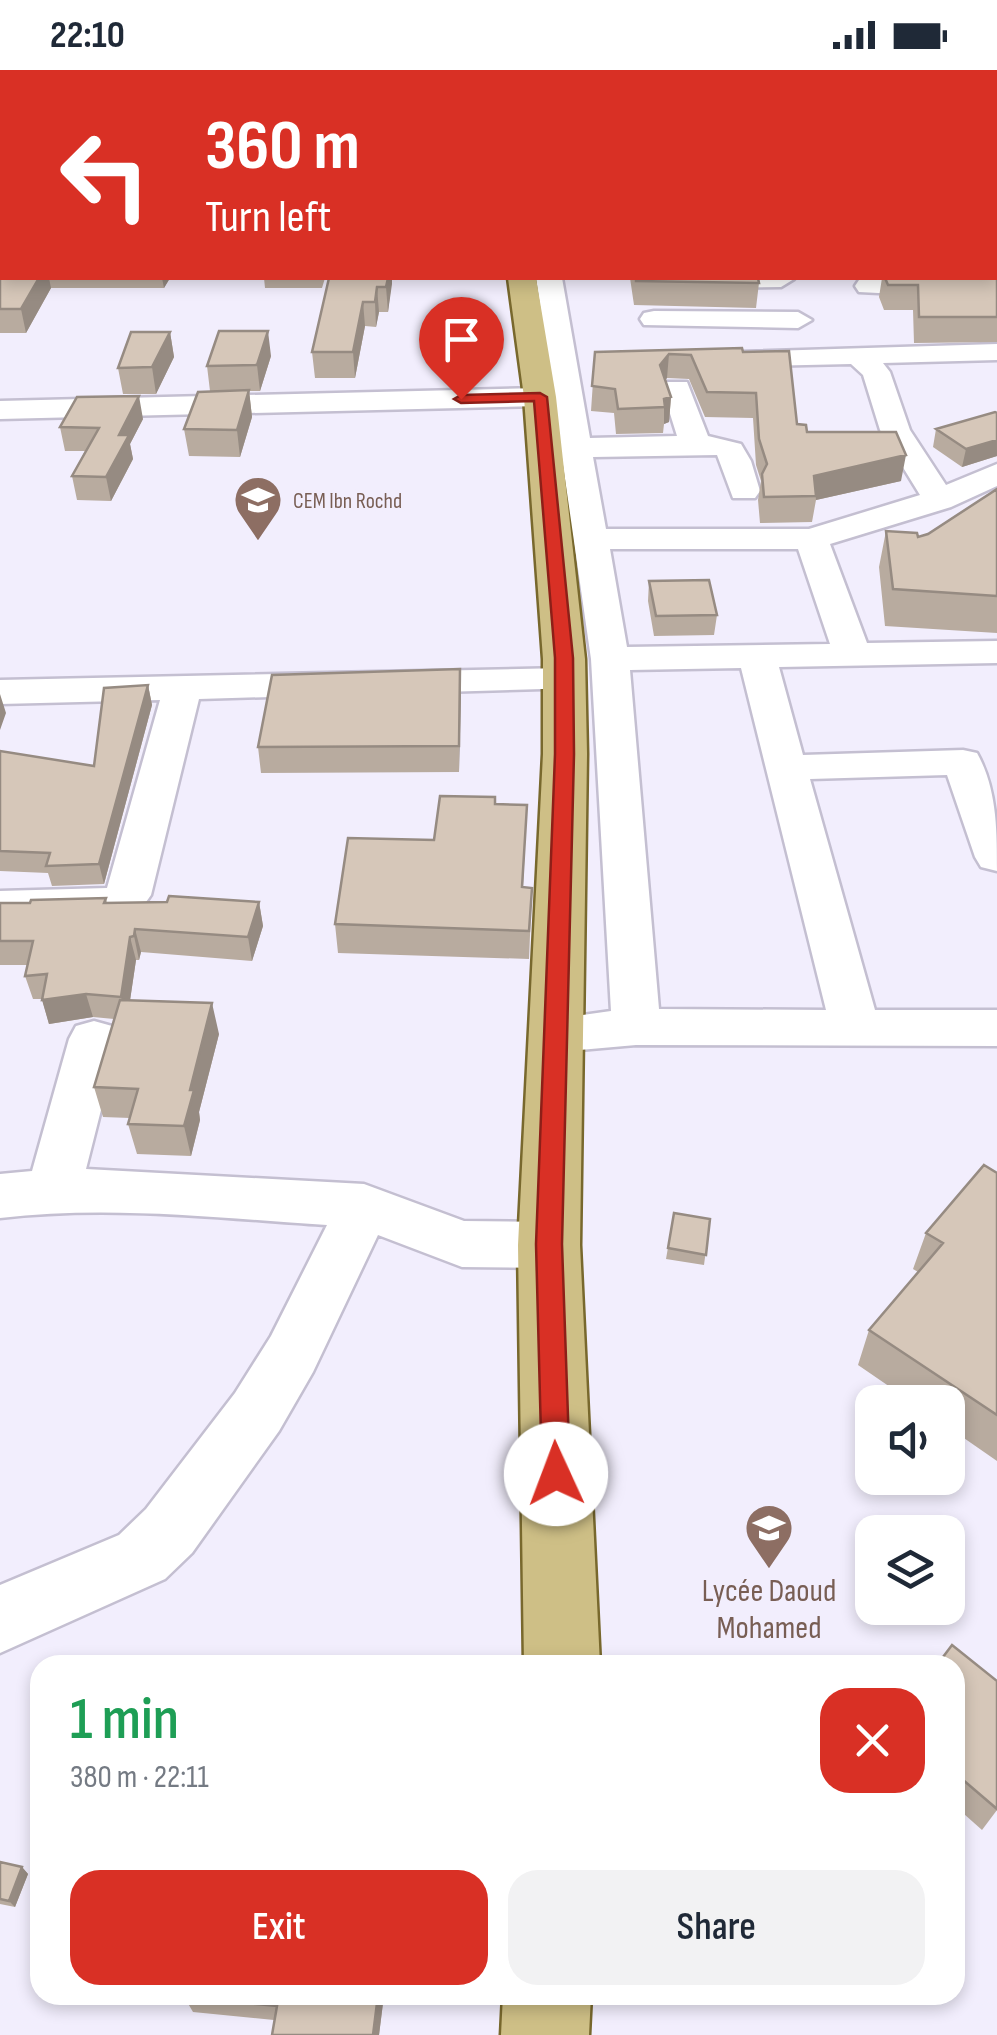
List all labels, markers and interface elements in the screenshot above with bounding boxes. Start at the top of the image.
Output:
text: 22:10 [50,13,125,58]
text: 360 m [205,105,360,189]
icon: left [40,110,170,240]
text: Turn left [205,190,331,245]
pin [419,297,504,400]
icon: arrive [434,312,489,367]
school or university icon: CEM Ibn Rochd [232,474,284,542]
place label: CEM Ibn Rochd [293,488,402,515]
map controls [855,1385,965,1625]
button: sound [855,1385,965,1495]
position arrow [504,1422,608,1526]
school or university icon: Lycée Daoud Mohamed [743,1502,795,1570]
button: layers [855,1515,965,1625]
place label: Lycée Daoud Mohamed [702,1572,836,1648]
text: 1 min [70,1684,179,1756]
button: close [820,1688,925,1793]
text: 380 m · 22:11 [70,1758,209,1797]
button: Exit [70,1870,488,1985]
button: Share [508,1870,925,1985]

